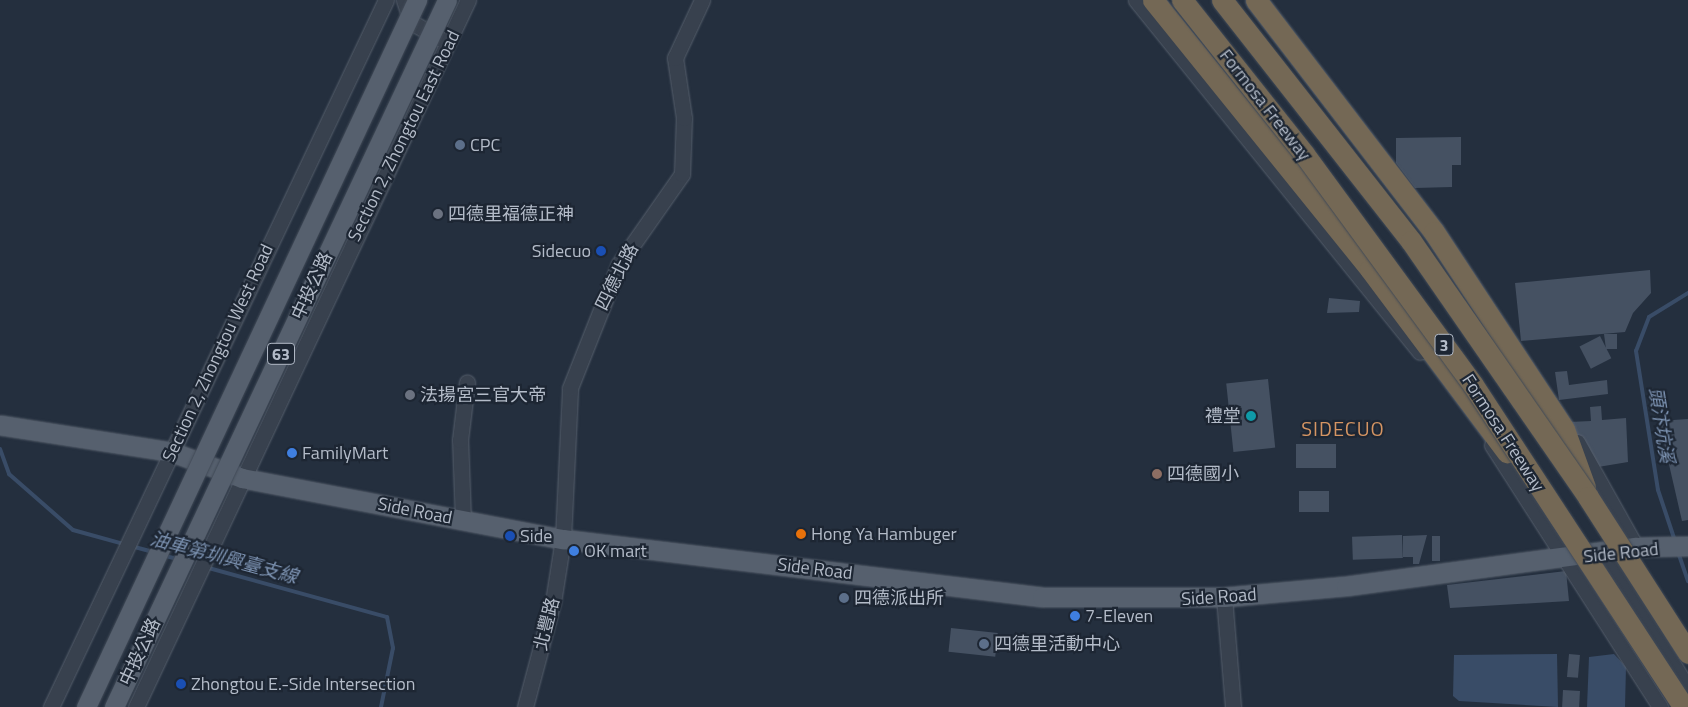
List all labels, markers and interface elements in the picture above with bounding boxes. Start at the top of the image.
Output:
street label: Section 2, Zhongtou East Road [343,27,465,245]
street label: Formosa Freeway [1215,45,1315,165]
place label: CPC [470,134,500,156]
marker: CPC [454,139,466,151]
place label: 四德里福德正神 [448,203,574,225]
marker: 四德里福德正神 [432,208,444,220]
place label: Sidecuo [532,240,591,262]
street label: 四德北路 [591,240,643,314]
street label: Section 2, Zhongtou West Road [158,241,278,465]
marker: Sidecuo [595,245,607,257]
street label: 中投公路 [287,249,337,323]
road number: 3 [1434,332,1454,358]
road number: 63 [266,340,296,368]
street label: Formosa Freeway [1457,370,1549,496]
place label: 法揚宮三官大帝 [420,384,546,406]
water label: 頭汴坑溪 [1645,386,1679,464]
marker: 法揚宮三官大帝 [404,389,416,401]
place label: 禮堂 [1205,405,1241,427]
marker: 禮堂 [1245,410,1257,422]
district label: SIDECUO [1300,416,1386,440]
place label: FamilyMart [302,442,388,464]
marker: FamilyMart [286,447,298,459]
place label: 四德國小 [1167,463,1239,485]
marker: 四德國小 [1151,468,1163,480]
street label: Side Road [376,493,454,529]
place label: Hong Ya Hambuger [811,523,957,545]
place label: Side [520,525,552,547]
water label: 油車第圳興臺支線 [148,526,300,588]
marker: Hong Ya Hambuger [795,528,807,540]
marker: Side [504,530,516,542]
street label: Side Road [1582,538,1660,568]
place label: OK mart [584,540,647,562]
marker: OK mart [568,545,580,557]
street label: Side Road [776,554,854,584]
street label: Side Road [1181,584,1257,610]
place label: 四德派出所 [854,587,944,609]
marker: 四德派出所 [838,592,850,604]
street label: 北豐路 [530,595,564,653]
place label: 7-Eleven [1085,605,1153,627]
marker: 7-Eleven [1069,610,1081,622]
street label: 中投公路 [115,615,165,689]
place label: 四德里活動中心 [994,633,1120,655]
marker: 四德里活動中心 [978,638,990,650]
place label: Zhongtou E.-Side Intersection [191,673,415,695]
marker: Zhongtou E.-Side Intersection [175,678,187,690]

